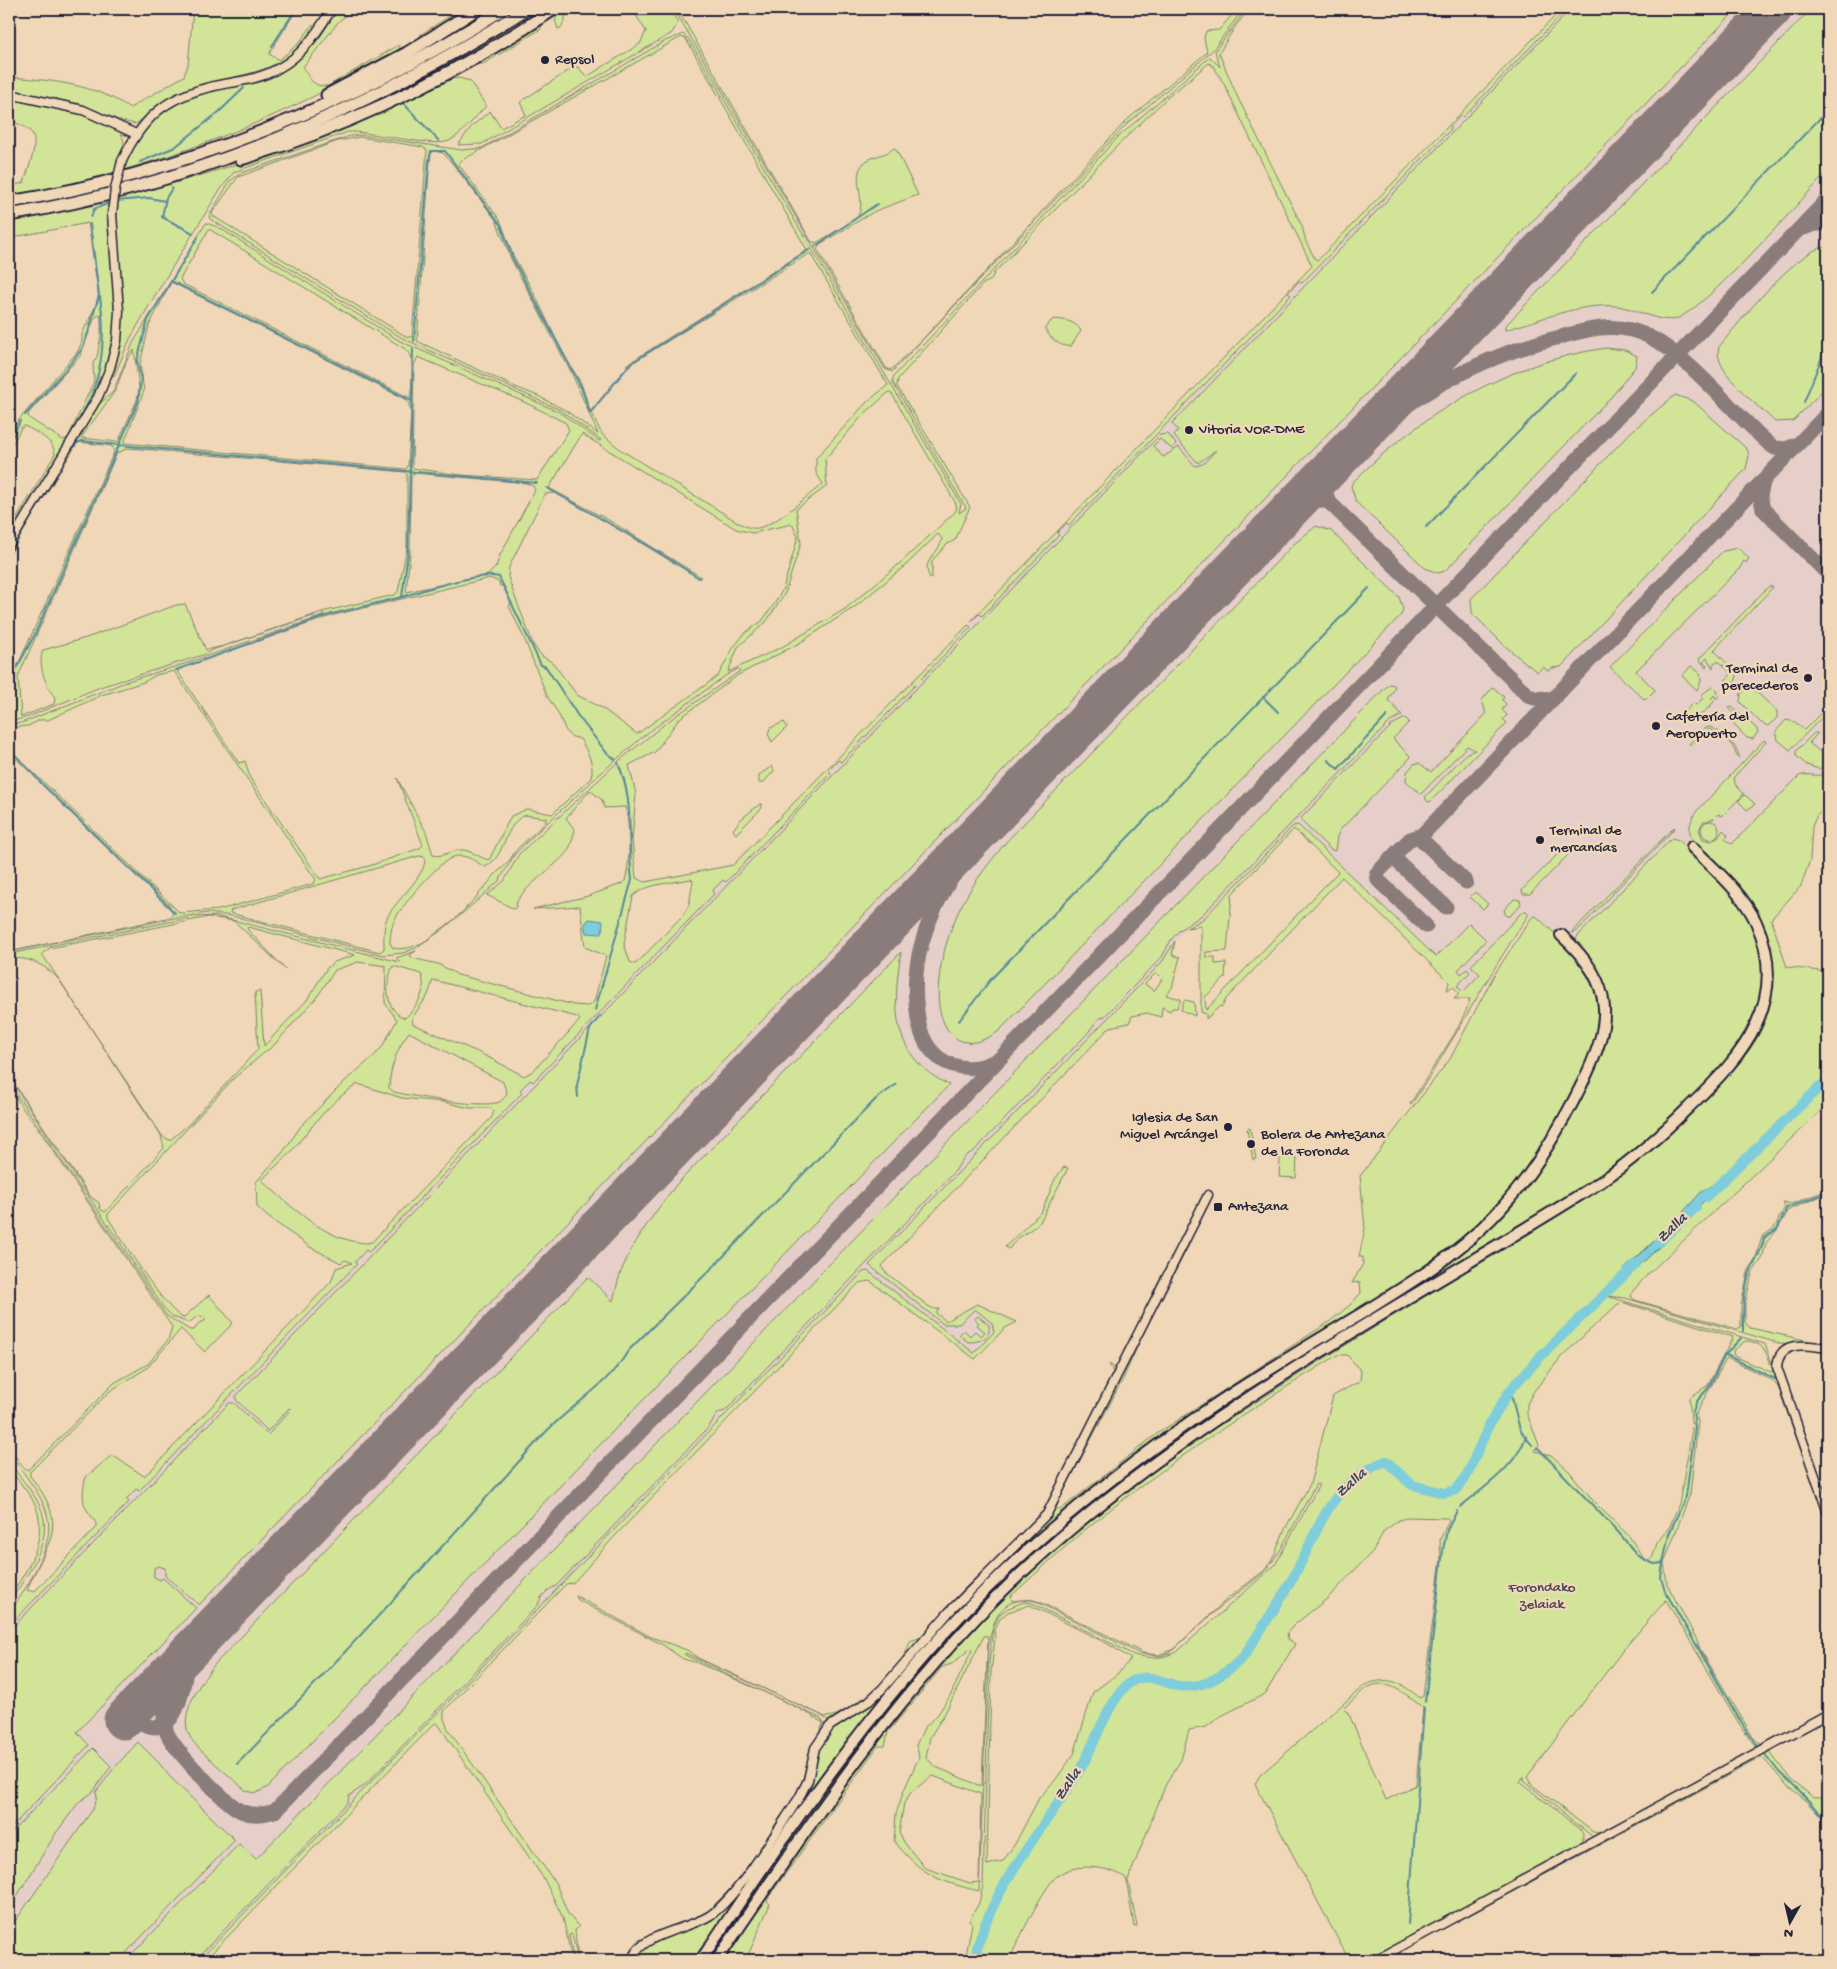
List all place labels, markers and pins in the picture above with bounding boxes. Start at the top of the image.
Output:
place label: Repsol [555,51,595,69]
marker: Repsol [539,54,551,66]
place label: Vitoria VOR-DME [1198,421,1305,439]
marker: Vitoria VOR-DME [1183,424,1195,436]
place label: Terminal de perecederos [1721,660,1798,695]
marker: Terminal de perecederos [1802,672,1814,684]
place label: Cafetería del Aeropuerto [1666,708,1749,743]
marker: Cafetería del Aeropuerto [1650,720,1662,732]
place label: Terminal de mercancías [1549,822,1622,857]
marker: Terminal de mercancías [1534,834,1546,846]
place label: Iglesia de San Miguel Arcángel [1120,1109,1218,1144]
marker: Iglesia de San Miguel Arcángel [1222,1121,1234,1133]
place label: Bolera de Antezana de la Foronda [1260,1126,1386,1161]
marker: Bolera de Antezana de la Foronda [1245,1138,1257,1150]
place label: Antezana [1228,1198,1289,1216]
marker: Antezana [1212,1201,1224,1213]

